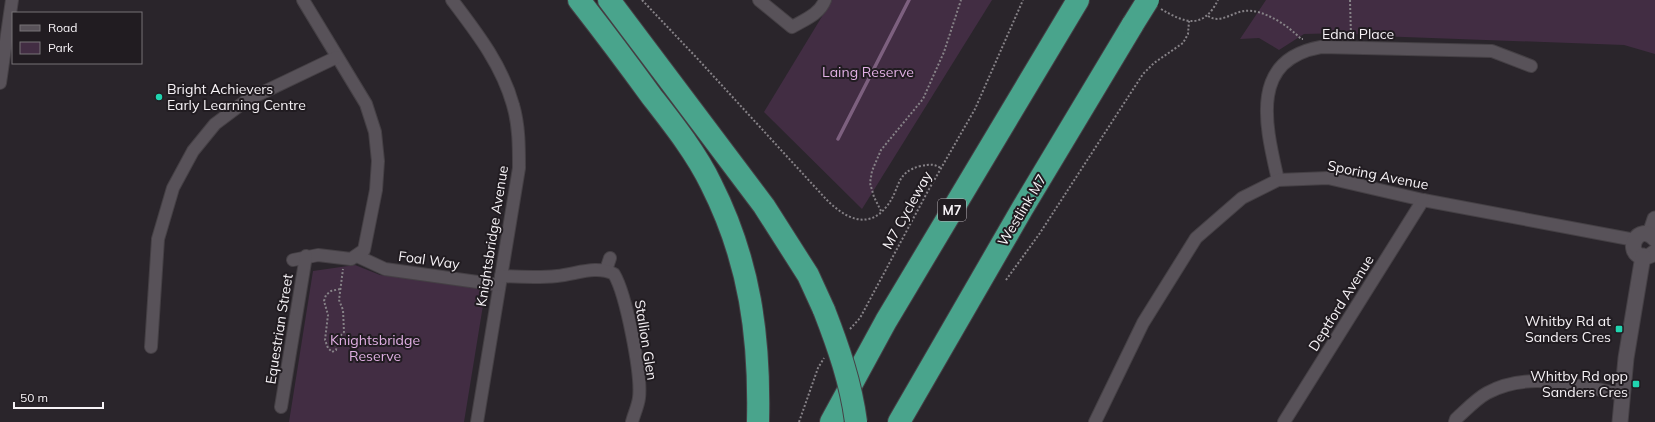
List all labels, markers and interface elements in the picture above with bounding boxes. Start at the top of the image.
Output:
legend [12,12,142,64]
text: Road [48,20,77,35]
street label: Edna Place [1322,25,1394,43]
text: Park [48,40,74,55]
park label: Laing Reserve [822,63,914,81]
place label: Bright Achievers Early Learning Centre [167,80,306,114]
marker: Bright Achievers Early Learning Centre [154,92,164,102]
street label: Sporing Avenue [1326,156,1430,194]
street label: Knightsbridge Avenue [472,164,512,308]
street label: M7 Cycleway [878,167,936,252]
street label: Westlink M7 [994,171,1050,249]
road number: M7 [938,199,966,221]
street label: Foal Way [397,247,461,273]
street label: Deptford Avenue [1304,252,1378,354]
street label: Equestrian Street [261,272,297,385]
street label: Stallion Glen [631,298,661,382]
place label: Whitby Rd at Sanders Cres [1525,312,1611,346]
marker: Whitby Rd at Sanders Cres [1614,324,1624,334]
park label: Knightsbridge Reserve [330,331,420,365]
place label: Whitby Rd opp Sanders Cres [1530,367,1628,401]
marker: Whitby Rd opp Sanders Cres [1631,379,1641,389]
scale bar [14,384,103,410]
text: 50 m [20,390,48,405]

